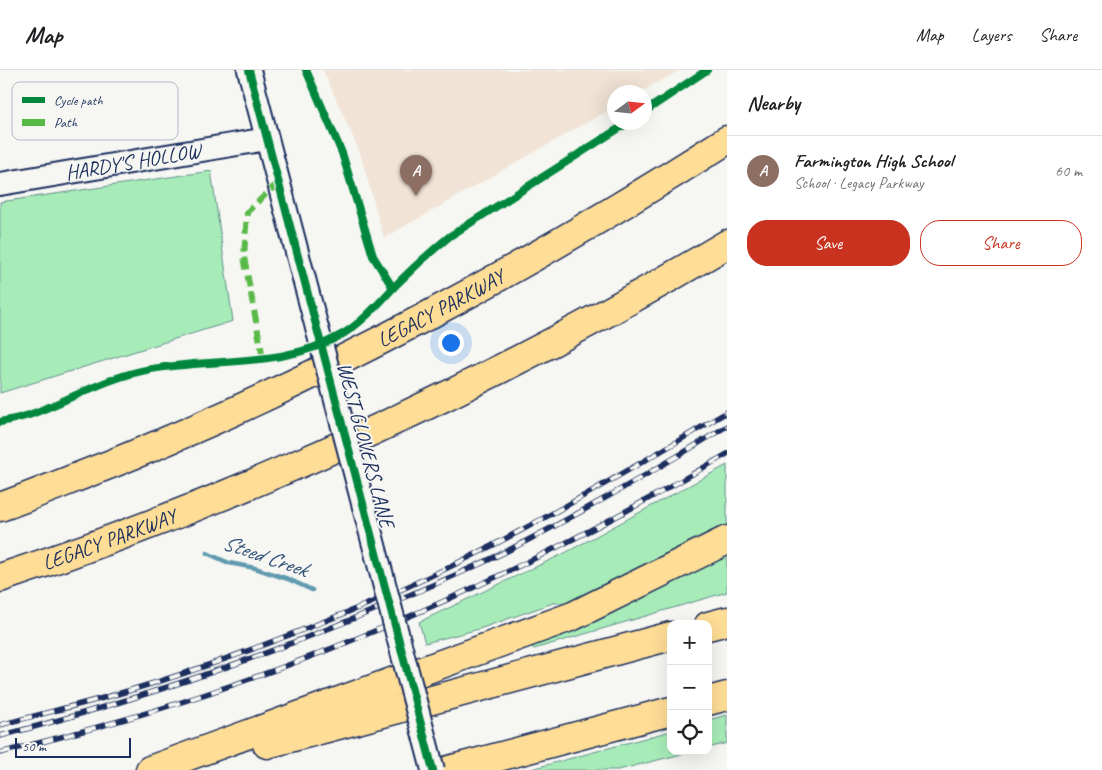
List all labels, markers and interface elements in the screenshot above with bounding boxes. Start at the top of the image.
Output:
text: Map [25,20,62,50]
text: Map [916,24,944,46]
text: Layers [972,24,1011,46]
text: Share [1039,24,1077,46]
legend [12,82,178,140]
north arrow [607,85,652,130]
text: Nearby [747,90,800,116]
text: Cycle path [54,92,103,109]
text: Path [54,114,78,131]
street label: HARDY'S HOLLOW [63,137,205,186]
text: Farmington High School [794,149,953,173]
pin: A [400,155,432,196]
text: A [759,161,767,181]
text: 60 m [1055,161,1082,181]
text: School · Legacy Parkway [794,173,924,193]
button: Save [747,220,910,266]
button: Share [920,220,1082,266]
street label: LEGACY PARKWAY [373,262,512,353]
your location [438,330,464,356]
street label: WEST GLOVERS LANE [331,360,401,533]
street label: LEGACY PARKWAY [39,501,183,576]
water label: Steed Creek [219,529,315,585]
map controls [667,620,712,755]
button: + [667,620,712,665]
button: − [667,665,712,710]
button: locate [667,710,712,755]
scale bar [15,735,131,758]
text: 50 m [22,738,46,755]

